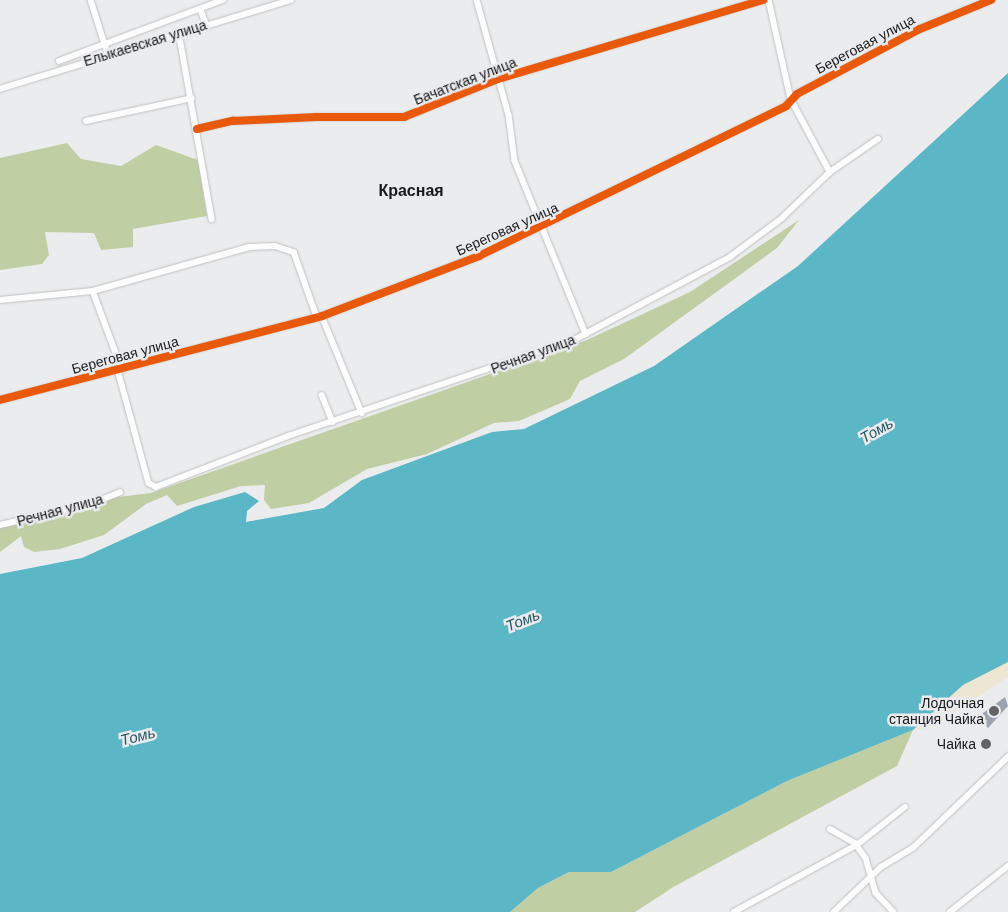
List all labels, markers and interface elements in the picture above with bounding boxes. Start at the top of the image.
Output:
street label: Береговая улица [812,11,918,77]
street label: Елыкаевская улица [81,16,209,70]
street label: Бачатская улица [411,54,519,108]
district label: Красная [378,181,444,201]
street label: Береговая улица [453,199,561,259]
street label: Речная улица [488,331,578,377]
street label: Береговая улица [70,333,180,377]
water label: Томь [857,414,897,448]
street label: Речная улица [15,490,105,530]
water label: Томь [503,606,543,636]
place label: Лодочная станция Чайка [889,695,984,728]
marker: Лодочная станция Чайка [988,705,1000,717]
water label: Томь [119,724,157,750]
place label: Чайка [937,736,976,752]
marker: Чайка [980,738,992,750]

